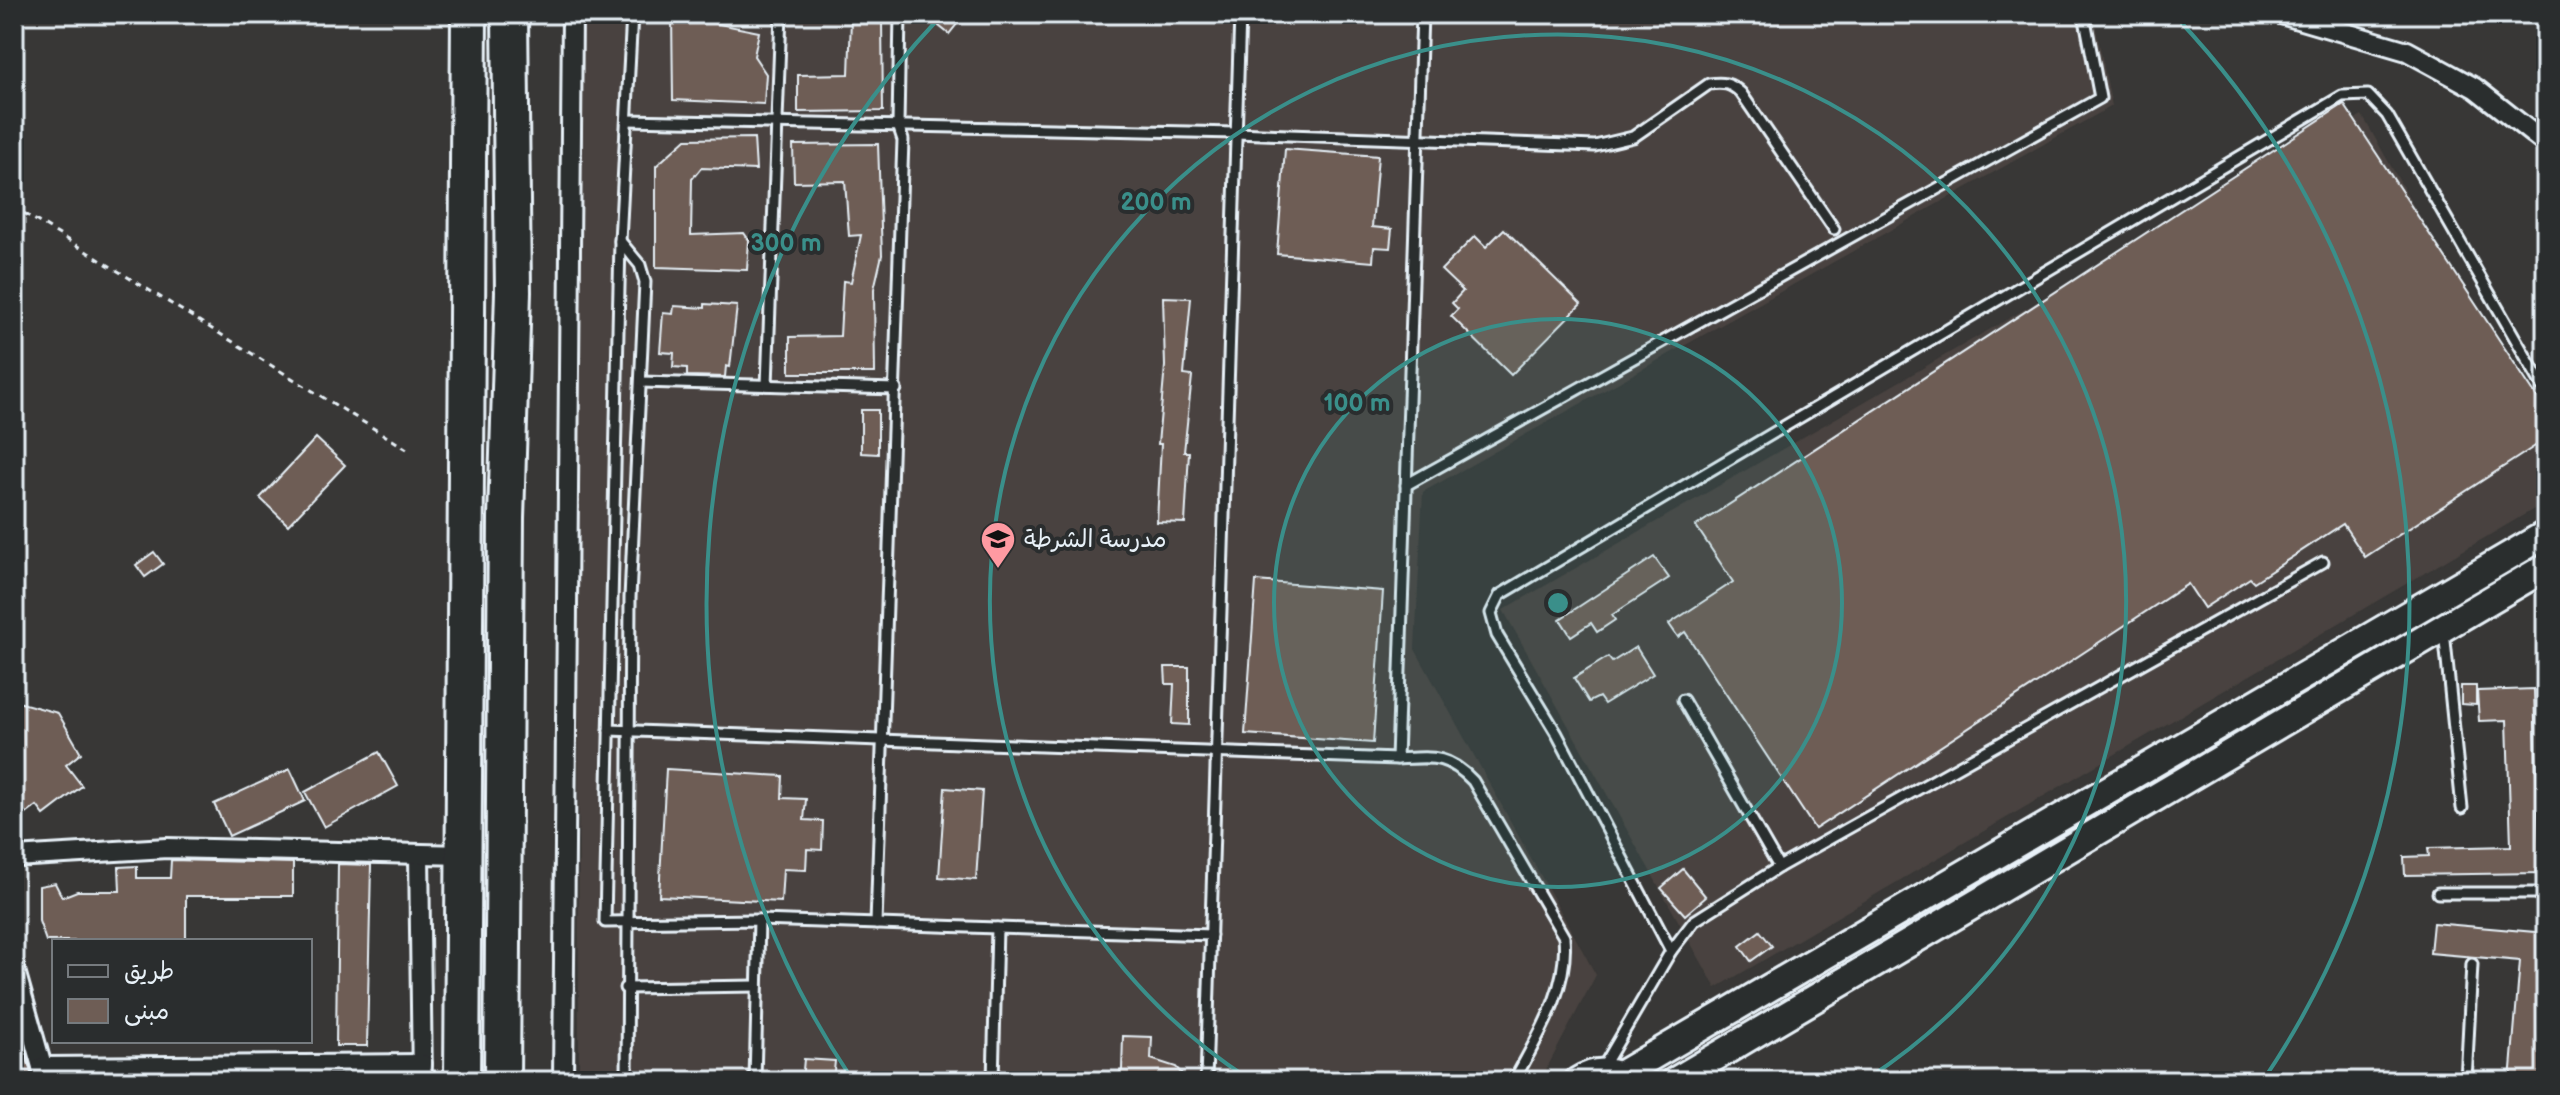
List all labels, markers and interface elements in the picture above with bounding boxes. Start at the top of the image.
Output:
text: 200 m [1121,188,1191,217]
text: 300 m [751,229,821,258]
text: 100 m [1324,389,1390,418]
school or university icon: مدرسة الشرطة [979,520,1017,570]
place label: مدرسة الشرطة [1024,525,1167,554]
centre of rings [1544,589,1572,617]
legend [52,939,312,1043]
text: طريق [124,957,174,986]
text: مبنى [124,997,169,1026]

